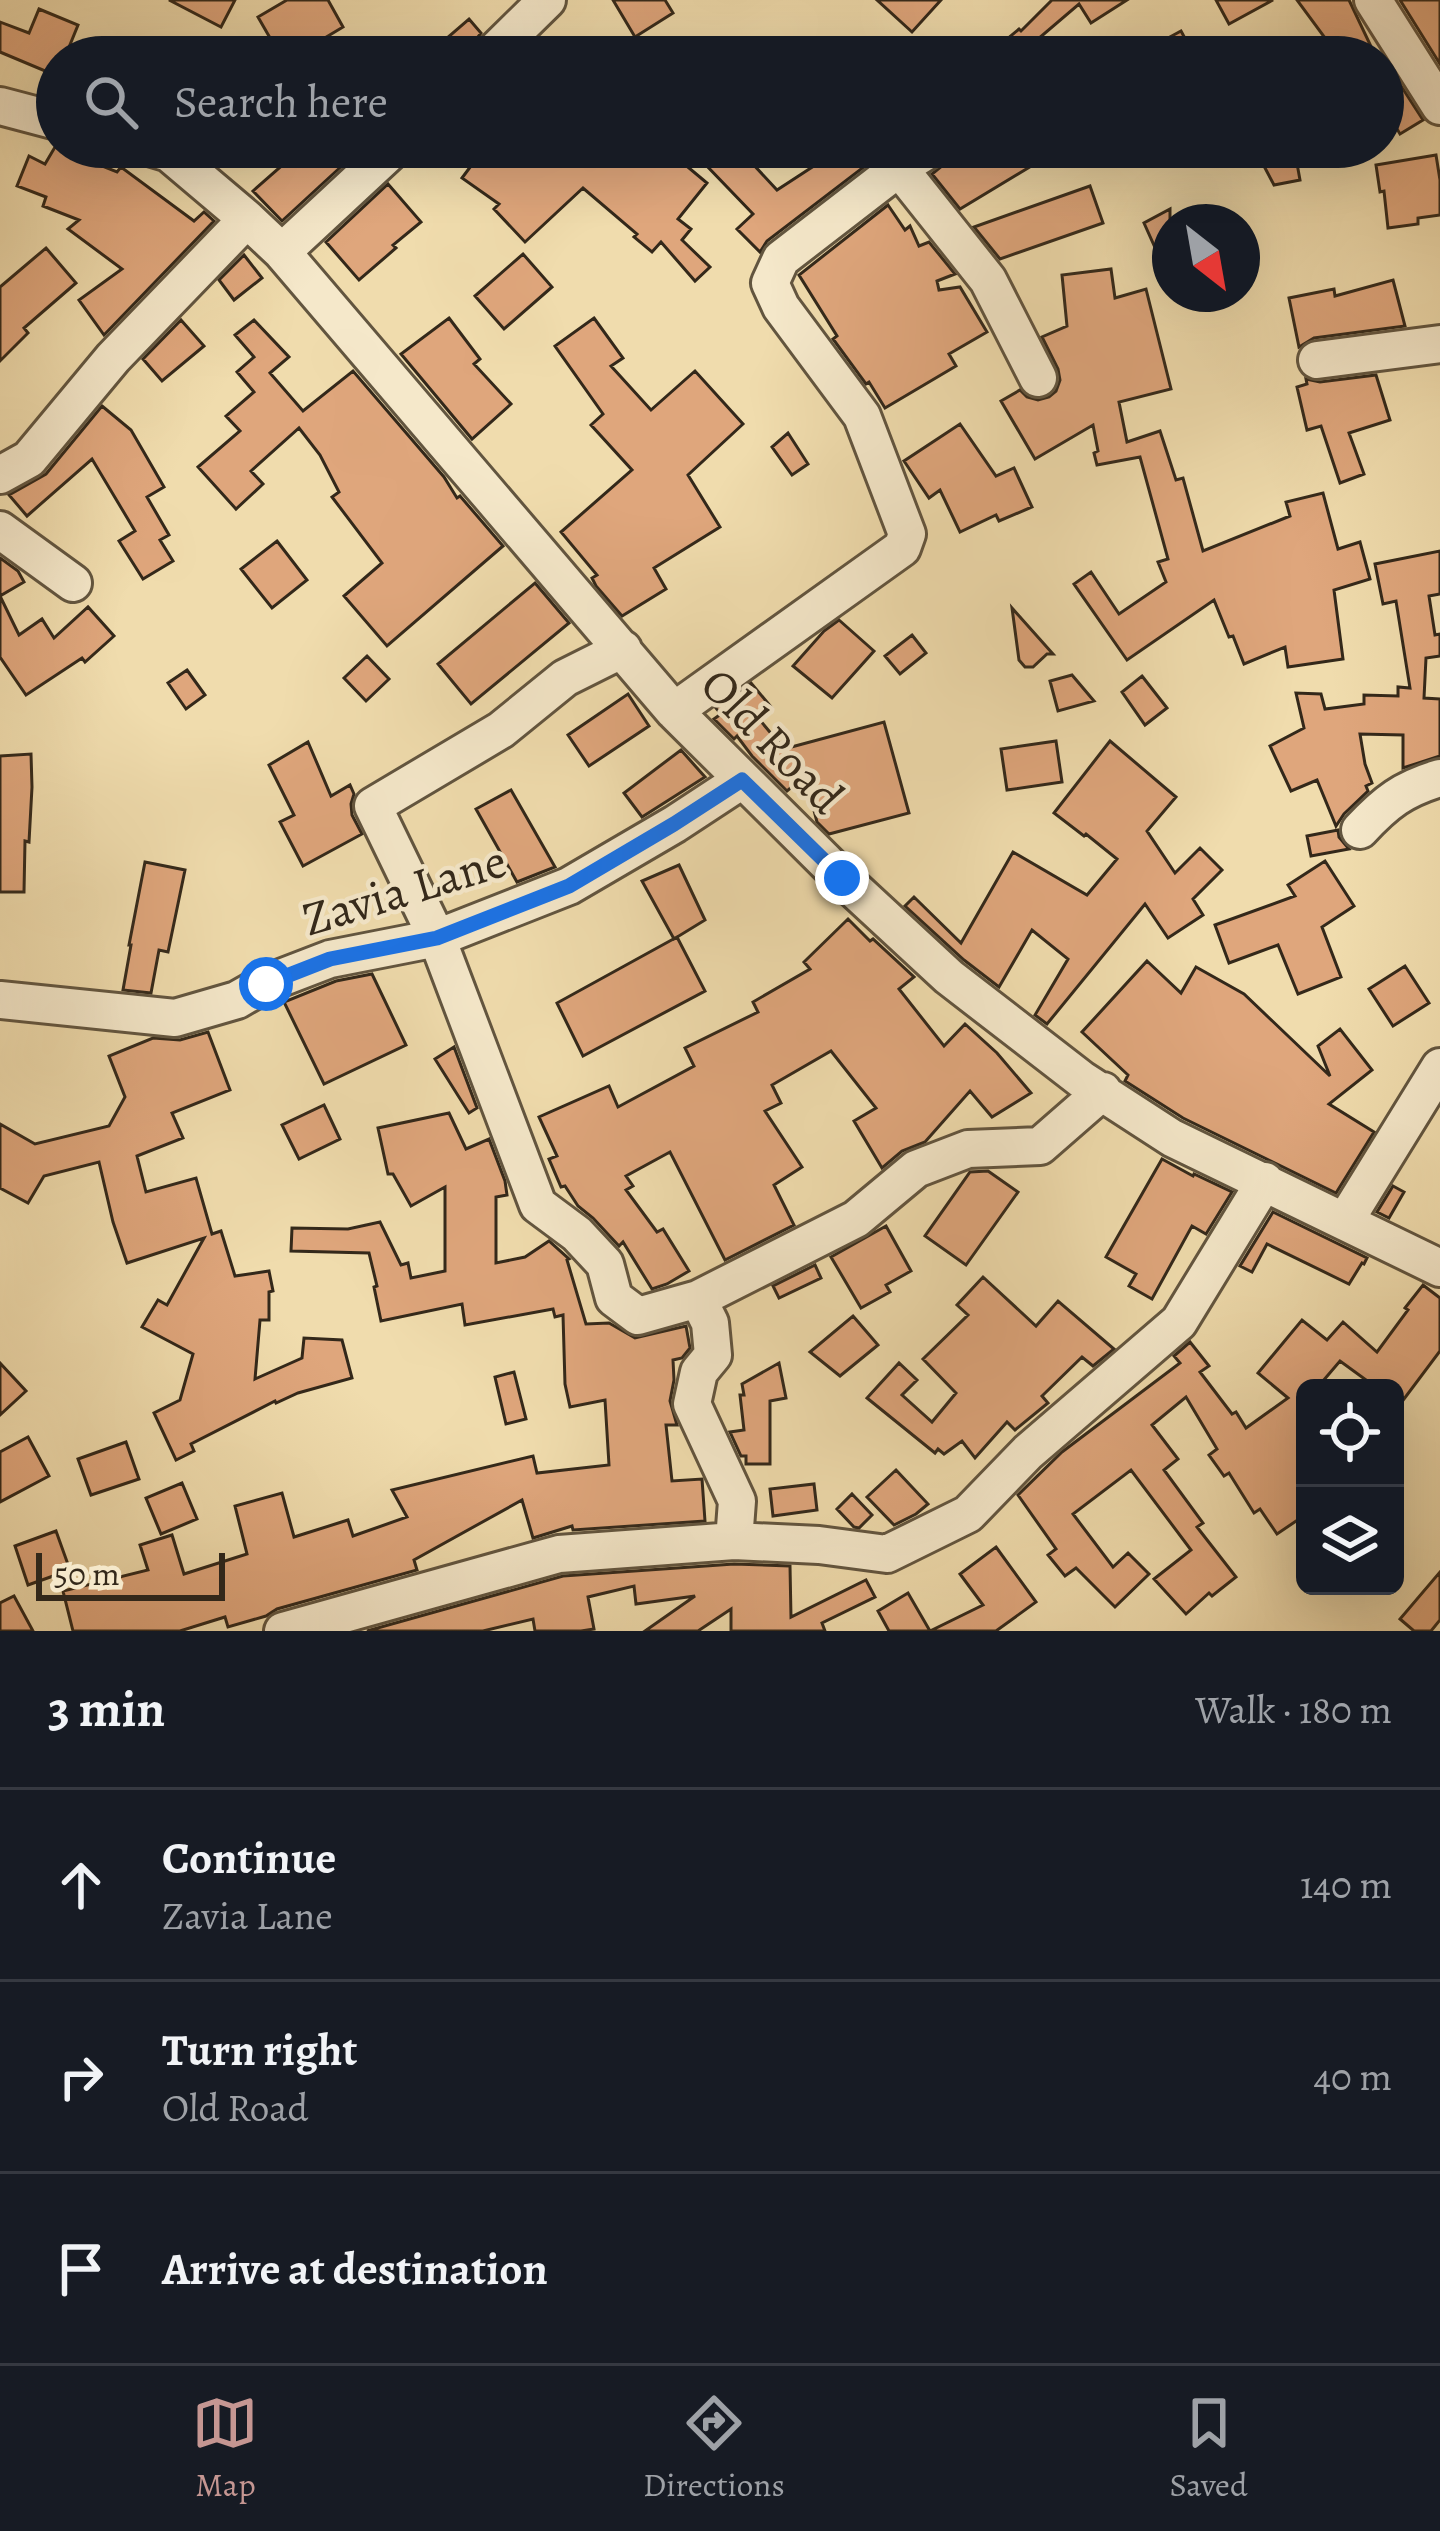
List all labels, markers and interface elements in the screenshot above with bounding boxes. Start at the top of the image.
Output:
search box [36,36,1404,168]
icon: search [78,69,144,135]
text: Search here [174,71,388,133]
north arrow [1152,204,1260,312]
street label: Old Road [686,653,859,829]
street label: Zavia Lane [294,828,514,952]
route end [815,851,869,905]
route start [239,957,293,1011]
map controls [1296,1379,1404,1595]
button: locate [1296,1379,1404,1487]
button: layers [1296,1487,1404,1595]
scale bar [36,1547,225,1600]
text: 50 m [54,1551,120,1596]
text: 3 min [48,1674,165,1744]
text: Walk · 180 m [1195,1683,1392,1736]
text: Continue [162,1827,336,1889]
icon: ahead [48,1852,114,1918]
text: 140 m [1300,1858,1392,1911]
text: Zavia Lane [162,1889,333,1942]
text: Turn right [162,2019,357,2081]
icon: right [48,2044,114,2110]
text: 40 m [1313,2050,1392,2103]
text: Old Road [162,2081,308,2134]
icon: arrive [48,2236,114,2302]
text: Arrive at destination [162,2238,548,2300]
tab: Map [192,2390,258,2507]
tab: Directions [643,2390,785,2507]
tab: Saved [1169,2390,1248,2507]

